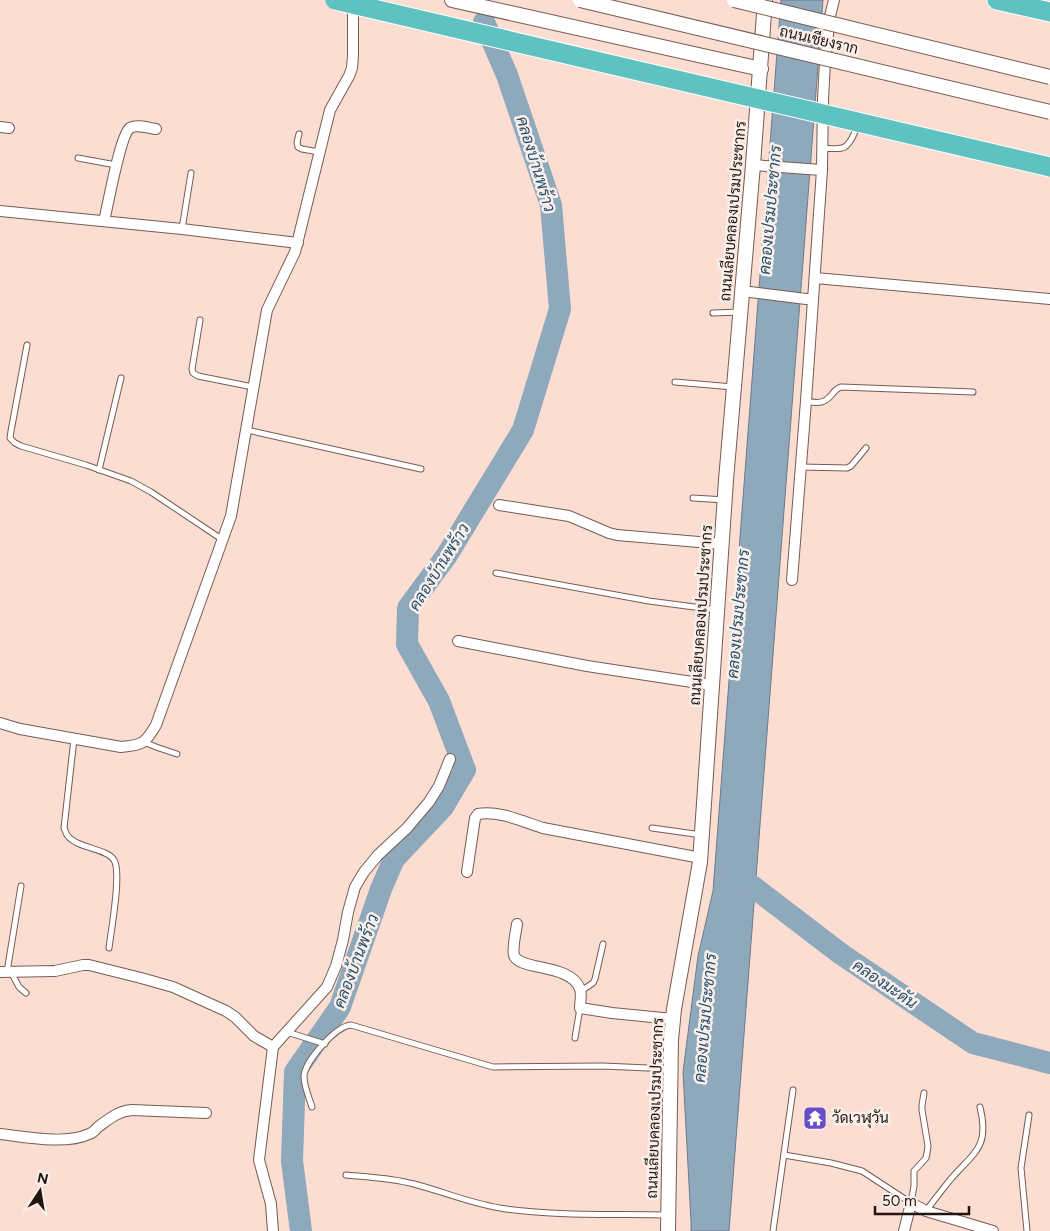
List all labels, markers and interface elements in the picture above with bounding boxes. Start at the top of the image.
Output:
street label: ถนนเชียงราก [778,21,860,58]
water label: คลองบ้านพร้าว [512,113,561,214]
street label: ถนนเลียบคลองเปรมประชากร [715,120,750,302]
water label: คลองเปรมประชากร [755,143,785,275]
water label: คลองบ้านพร้าว [403,519,473,614]
street label: ถนนเลียบคลองเปรมประชากร [685,524,716,706]
water label: คลองเปรมประชากร [723,547,753,679]
water label: คลองบ้านพร้าว [328,911,383,1011]
water label: คลองเปรมประชากร [690,951,720,1083]
water label: คลองมะดัน [849,955,921,1012]
street label: ถนนเลียบคลองเปรมประชากร [642,1017,667,1199]
temple icon: วัดเวฬุวัน [802,1105,828,1131]
place label: วัดเวฬุวัน [832,1109,889,1129]
north arrow [15,1166,65,1216]
text: N [36,1169,50,1188]
scale bar [875,1184,969,1216]
text: 50 m [882,1192,917,1210]

